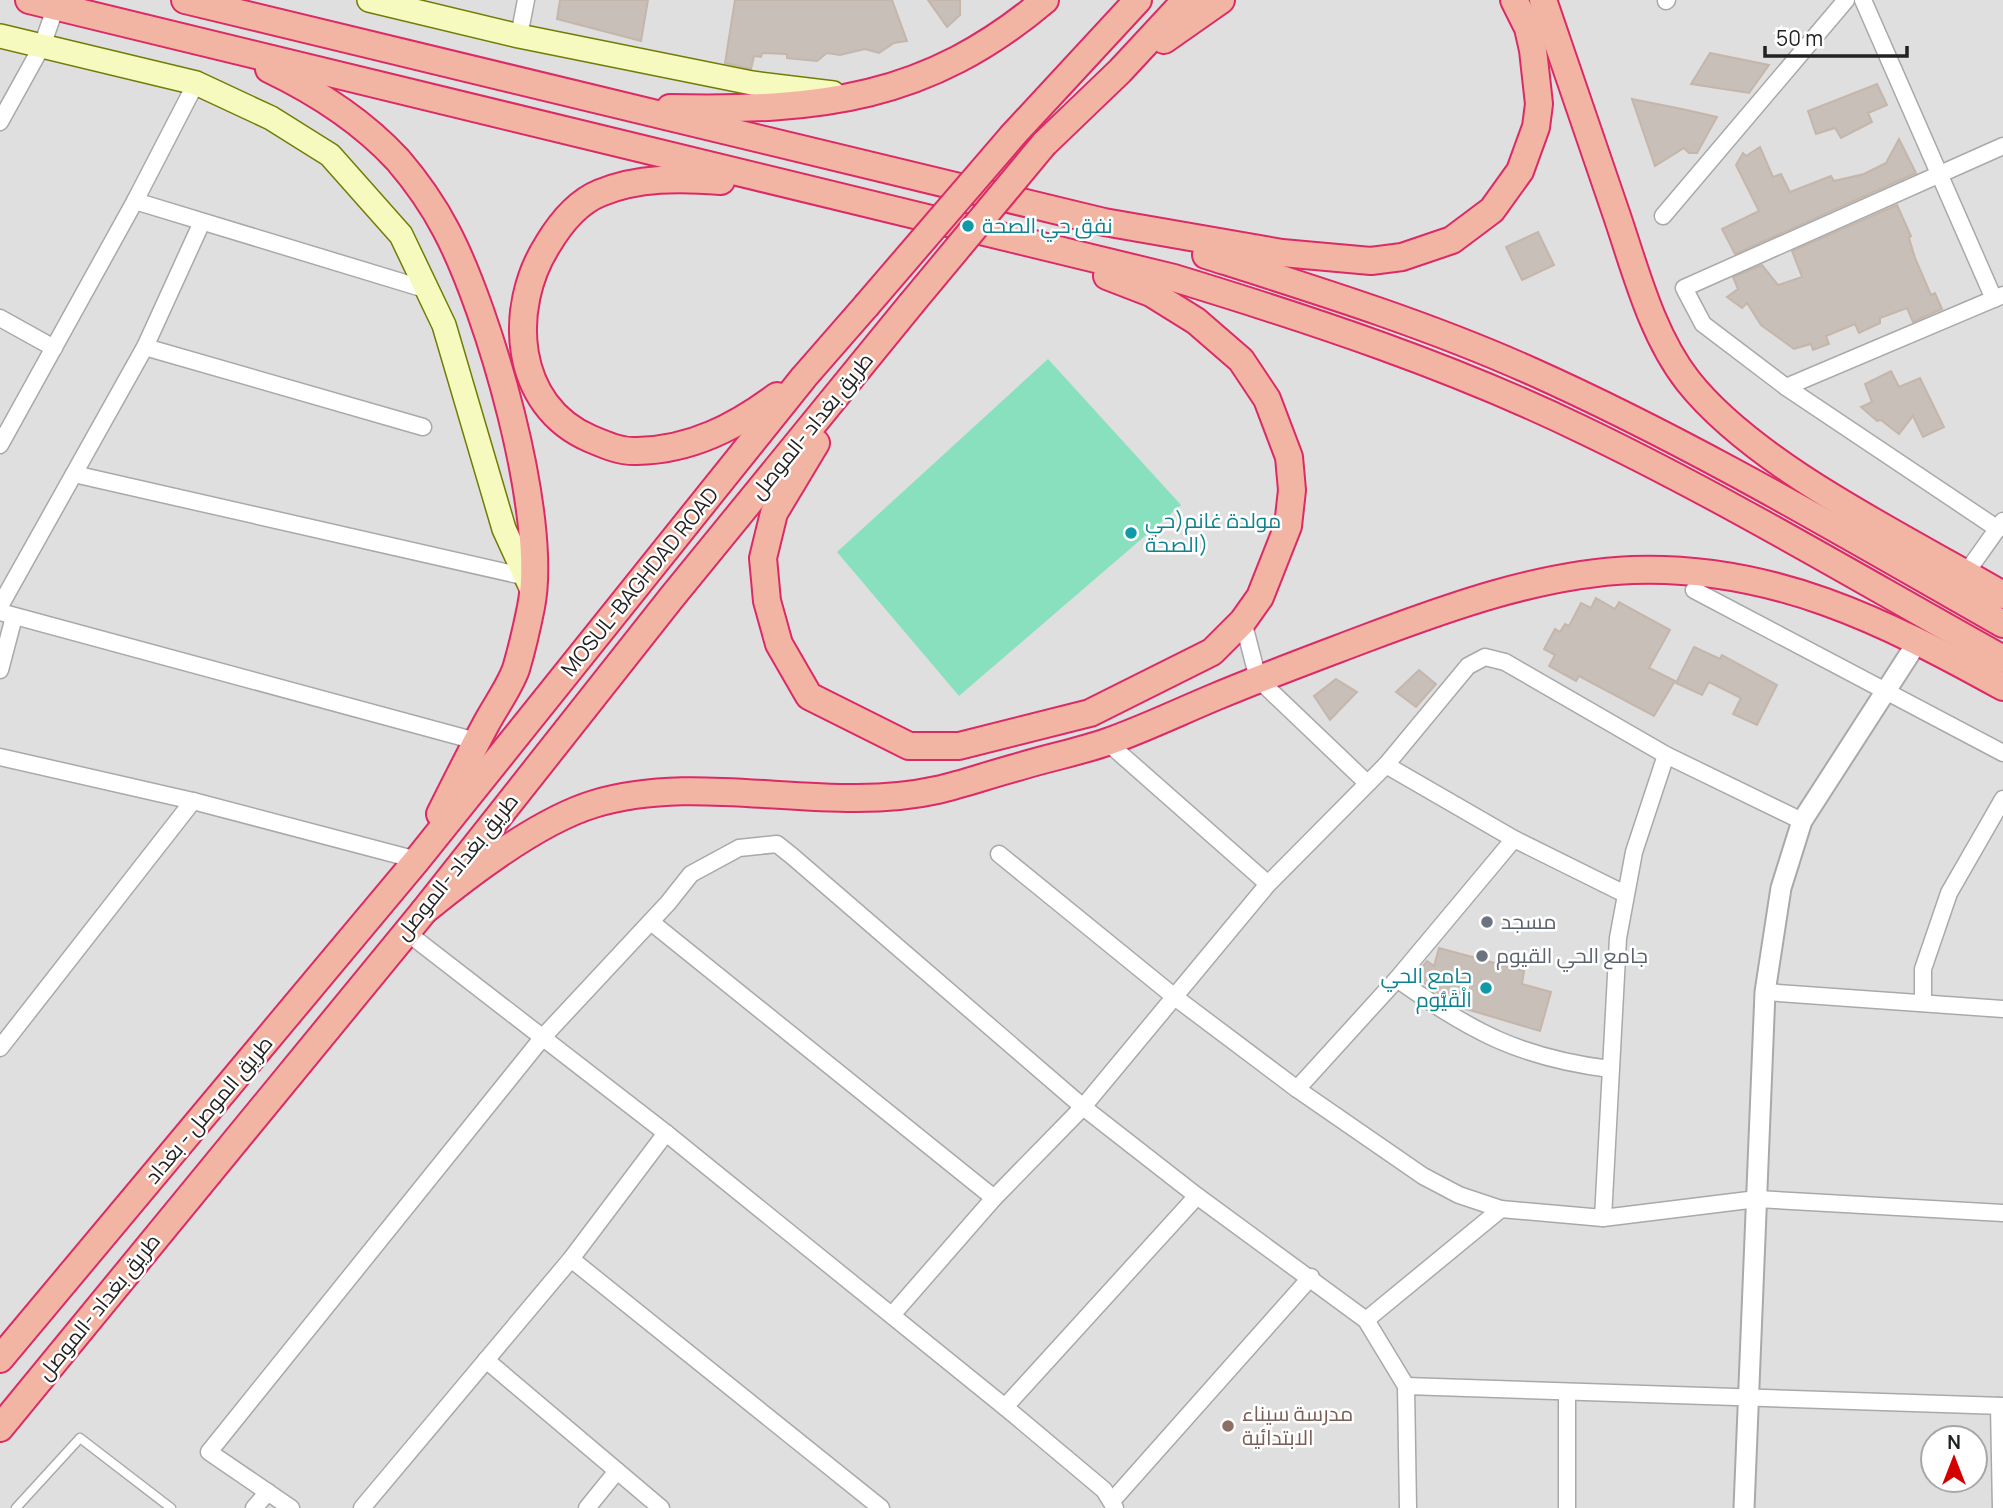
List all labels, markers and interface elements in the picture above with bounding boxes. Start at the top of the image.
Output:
scale bar [1765,14,1907,58]
text: 50 m [1776,24,1823,52]
place label: نفق حي الصحة [982,211,1113,242]
marker: نفق حي الصحة [960,218,976,234]
street label: طريق بغداد -الموصل [743,346,879,504]
street label: MOSUL-BAGHDAD ROAD [554,481,724,682]
place label: مولدة غانم(حي الصحة) [1145,506,1281,558]
marker: مولدة غانم(حي الصحة) [1123,525,1139,541]
street label: طريق بغداد -الموصل [388,787,524,945]
place label: مسجد [1501,907,1556,935]
marker: مسجد [1479,914,1495,930]
place label: جامع الحي القيوم [1496,941,1648,972]
marker: جامع الحي القيوم [1474,948,1490,964]
place label: جامع الحي الْقَيُّوم [1381,961,1472,1014]
marker: جامع الحي الْقَيُّوم [1478,980,1494,996]
street label: طريق الموصل - بغداد [138,1029,278,1189]
street label: طريق بغداد -الموصل [30,1227,166,1385]
place label: مدرسة سيناء الابتدائية [1242,1399,1353,1451]
marker: مدرسة سيناء الابتدائية [1220,1418,1236,1434]
north arrow [1919,1424,1989,1494]
text: N [1947,1429,1961,1455]

